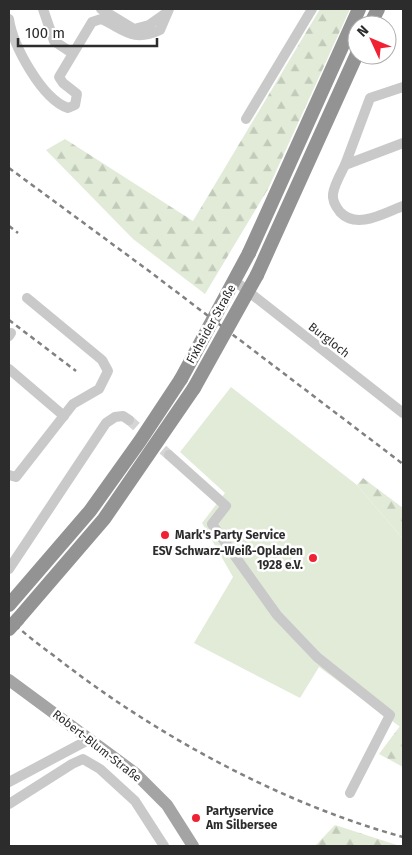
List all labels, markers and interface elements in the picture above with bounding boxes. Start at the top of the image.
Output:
scale bar [18,15,156,47]
north arrow [347,15,397,65]
text: N [354,22,372,41]
text: 100 m [25,24,65,42]
street label: Fixheider Straße [183,282,239,366]
street label: Burgloch [306,320,352,360]
place label: Mark's Party Service [175,528,286,542]
marker: Mark's Party Service [159,529,171,541]
place label: ESV Schwarz-Weiß-Opladen 1928 e.V. [152,544,303,572]
marker: ESV Schwarz-Weiß-Opladen 1928 e.V. [307,552,319,564]
street label: Robert-Blum-Straße [50,707,144,785]
place label: Partyservice Am Silbersee [205,804,278,832]
marker: Partyservice Am Silbersee [190,812,202,824]

